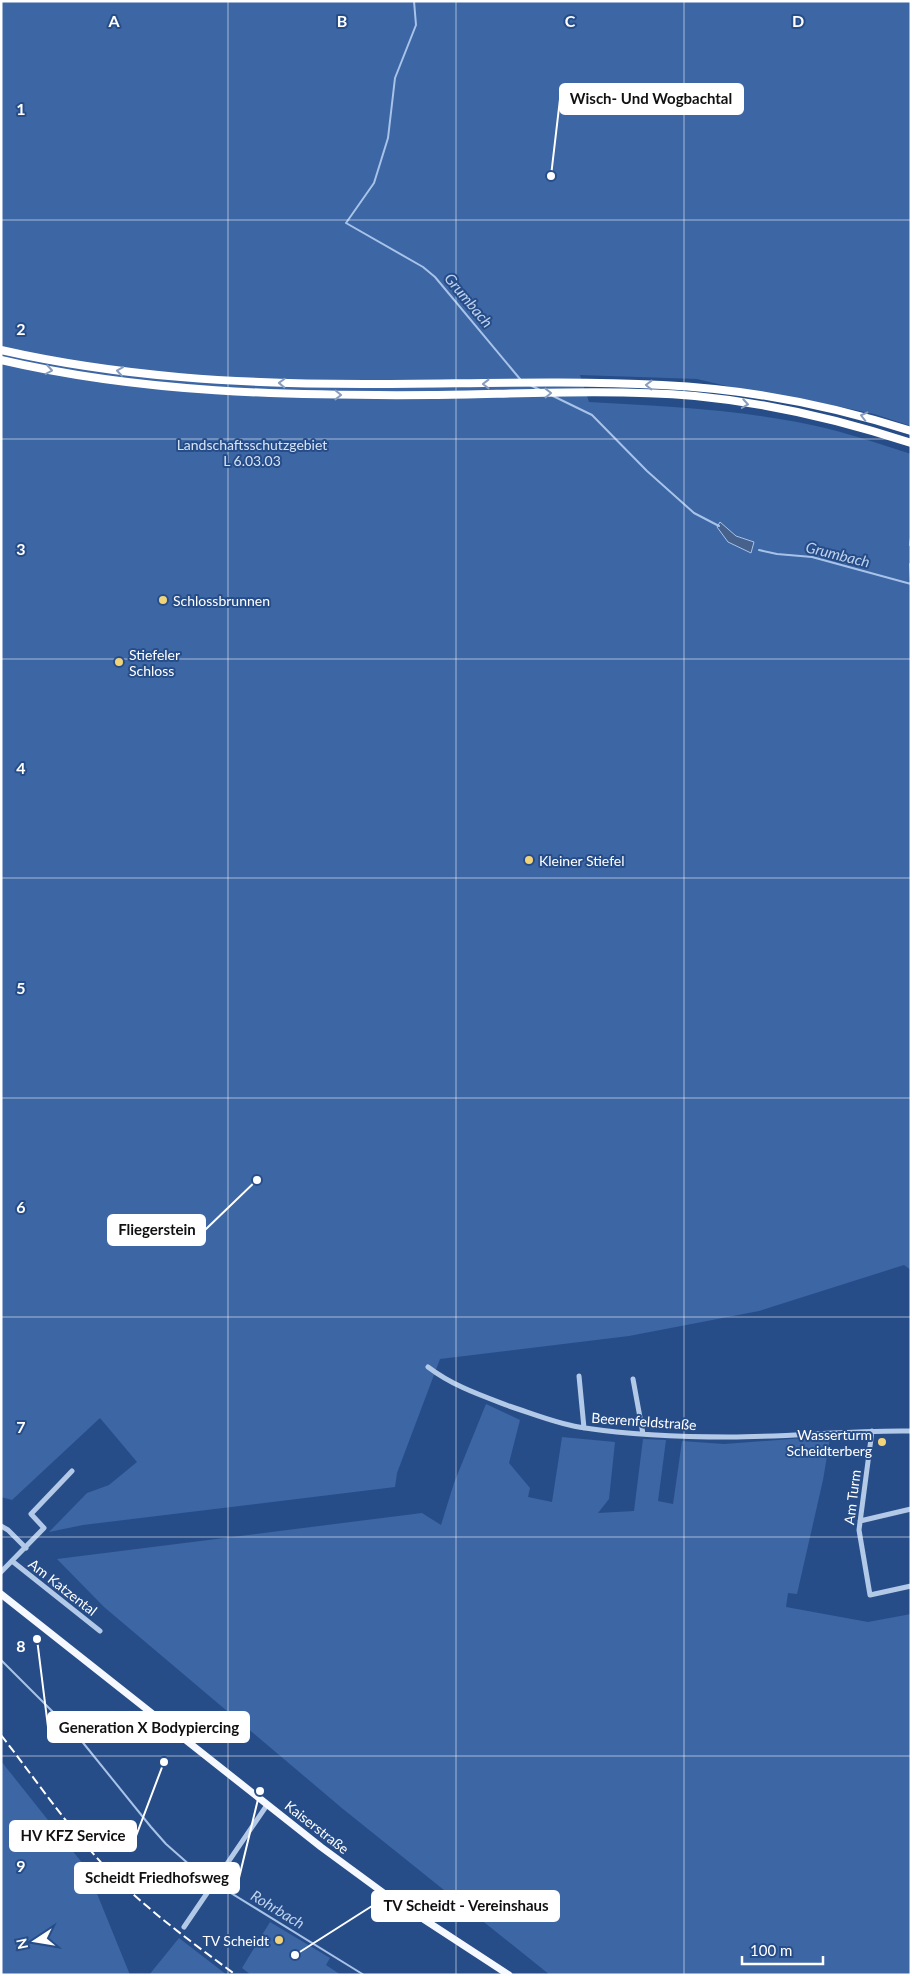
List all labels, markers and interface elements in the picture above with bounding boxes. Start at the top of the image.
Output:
text: A [107,11,120,30]
text: B [337,11,347,30]
text: C [565,11,576,30]
text: D [792,11,804,30]
callout: Wisch- Und Wogbachtal [560,84,743,114]
text: Wisch- Und Wogbachtal [570,89,732,107]
text: 1 [16,99,26,118]
water label: Grumbach [441,269,497,331]
text: 2 [16,319,26,338]
one-way arrow [45,364,53,374]
one-way arrow [116,366,124,377]
one-way arrow [278,378,286,388]
one-way arrow [482,379,490,389]
one-way arrow [644,379,652,390]
one-way arrow [544,388,552,398]
one-way arrow [334,390,342,400]
one-way arrow [740,398,749,408]
one-way arrow [861,412,869,422]
park label: Landschaftsschutzgebiet L 6.03.03 [177,436,327,469]
water label: Grumbach [804,537,872,571]
text: 3 [16,539,26,558]
place label: Schlossbrunnen [173,592,270,609]
marker: Schlossbrunnen [157,594,169,606]
place label: Stiefeler Schloss [129,646,180,679]
marker: Stiefeler Schloss [113,656,125,668]
text: 4 [16,758,26,777]
place label: Kleiner Stiefel [539,852,625,869]
marker: Kleiner Stiefel [523,854,535,866]
text: 5 [16,978,26,997]
text: 6 [16,1197,26,1216]
callout: Fliegerstein [108,1215,205,1245]
text: Fliegerstein [118,1220,196,1238]
street label: Beerenfeldstraße [591,1409,697,1433]
text: 7 [16,1417,26,1436]
place label: Wasserturm Scheidterberg [786,1426,872,1459]
marker: Wasserturm Scheidterberg [876,1436,888,1448]
street label: Am Turm [840,1468,864,1526]
street label: Am Katzental [25,1555,101,1619]
text: 8 [16,1636,26,1655]
callout: Generation X Bodypiercing [48,1712,249,1742]
text: Generation X Bodypiercing [59,1718,239,1736]
street label: Kaiserstraße [282,1797,352,1857]
callout: HV KFZ Service [10,1821,136,1851]
text: HV KFZ Service [20,1826,126,1844]
text: 9 [16,1856,26,1875]
callout: Scheidt Friedhofsweg [75,1863,239,1893]
text: Scheidt Friedhofsweg [85,1868,229,1886]
water label: Rohrbach [248,1886,308,1932]
callout: TV Scheidt - Vereinshaus [372,1891,559,1921]
text: TV Scheidt - Vereinshaus [383,1896,549,1914]
north arrow [10,1916,60,1966]
place label: TV Scheidt [203,1932,269,1949]
marker: TV Scheidt [273,1934,285,1946]
scale bar [742,1934,823,1966]
text: N [12,1937,31,1951]
text: 100 m [750,1941,792,1959]

